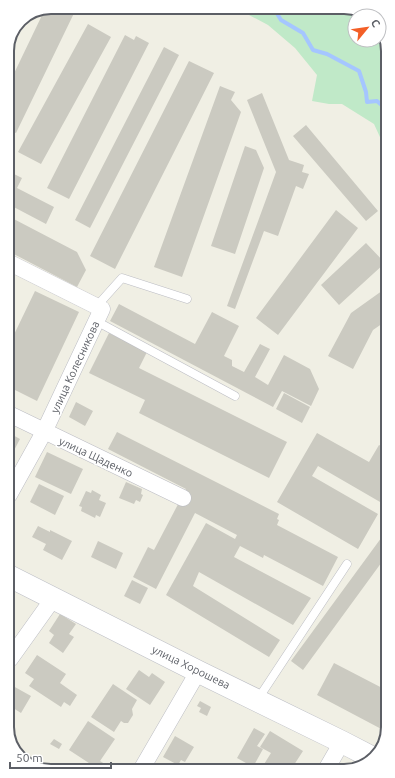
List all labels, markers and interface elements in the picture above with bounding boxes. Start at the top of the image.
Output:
north arrow [347,8,387,48]
text: С [369,17,383,29]
street label: улица Колесникова [48,319,102,415]
street label: улица Щаденко [57,435,135,479]
street label: улица Хорошева [150,643,232,691]
scale bar [10,744,111,770]
text: 50 m [16,751,43,764]

